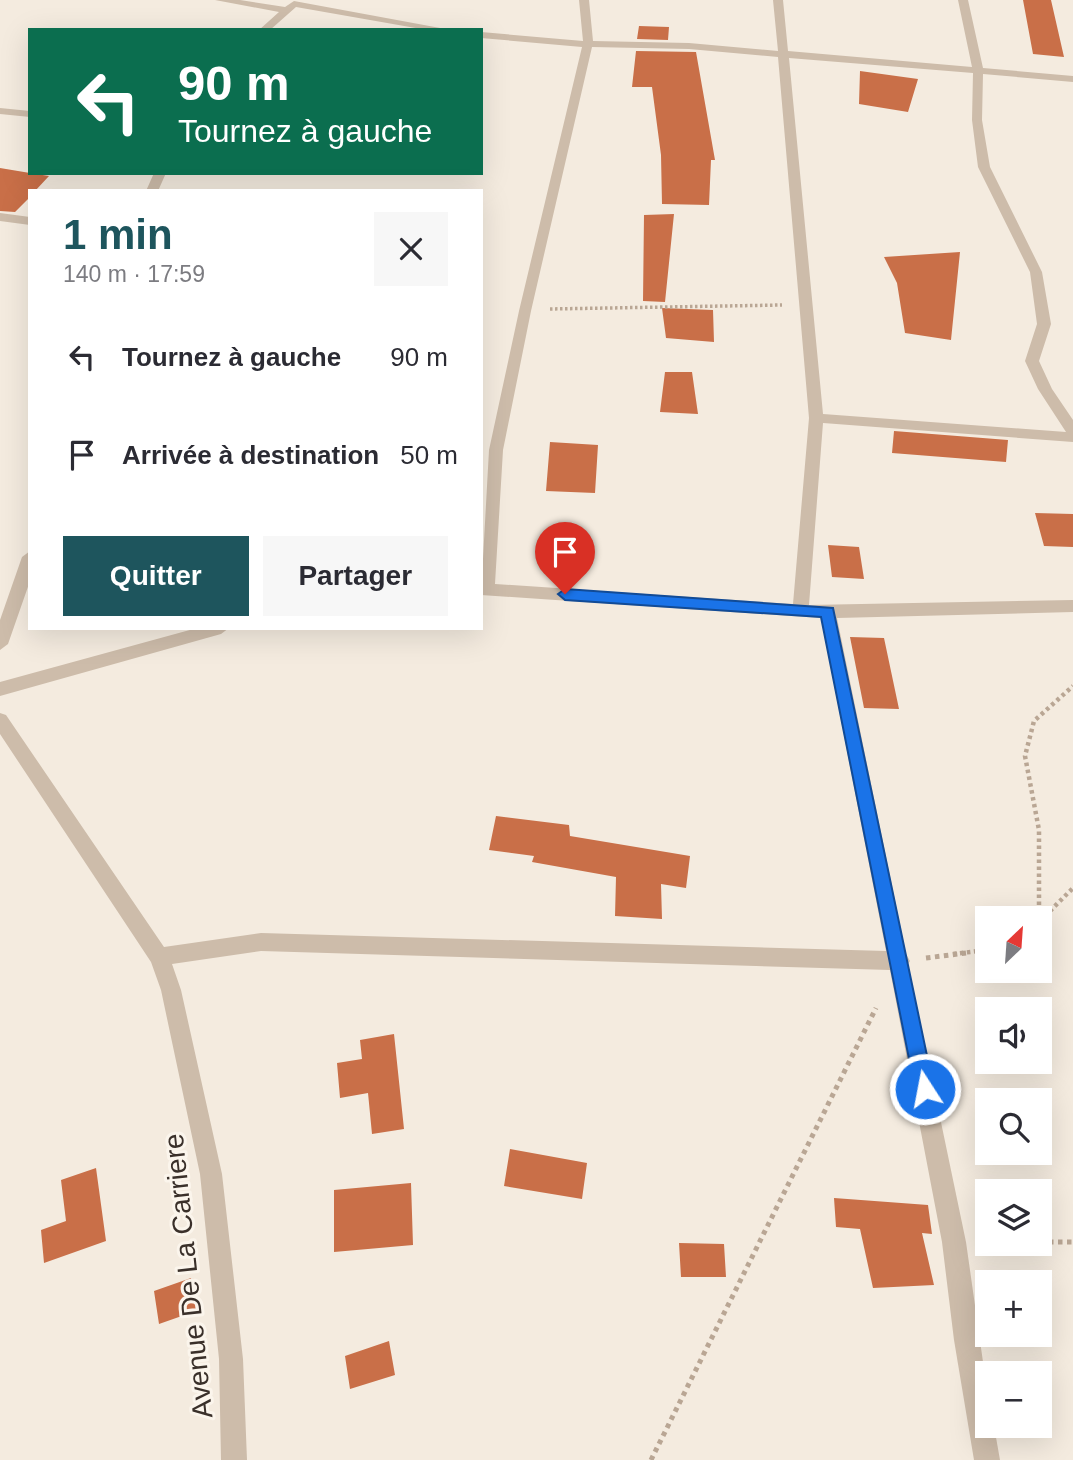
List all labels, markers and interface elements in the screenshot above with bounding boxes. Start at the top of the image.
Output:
icon: left [63,56,154,147]
text: 90 m [178,56,290,110]
text: Tournez à gauche [178,113,432,149]
text: 1 min [63,211,173,258]
button: close [374,212,448,286]
text: 140 m · 17:59 [63,261,205,287]
icon: left [63,338,101,376]
text: Tournez à gauche [122,342,341,372]
text: 90 m [390,342,448,372]
icon: arrive [63,436,101,474]
text: Arrivée à destination [122,440,379,470]
text: 50 m [400,440,458,470]
pin [535,522,595,594]
icon: arrive [546,533,584,571]
button: Quitter [63,536,249,616]
button: Partager [263,536,448,616]
north arrow [975,906,1052,984]
map controls [975,906,1052,1438]
button: sound [975,997,1052,1074]
position arrow [888,1052,962,1126]
button: search [975,1088,1052,1165]
street label: Avenue De La Carriere [158,1132,218,1420]
button: layers [975,1179,1052,1256]
button: + [975,1270,1052,1347]
button: − [975,1361,1052,1438]

